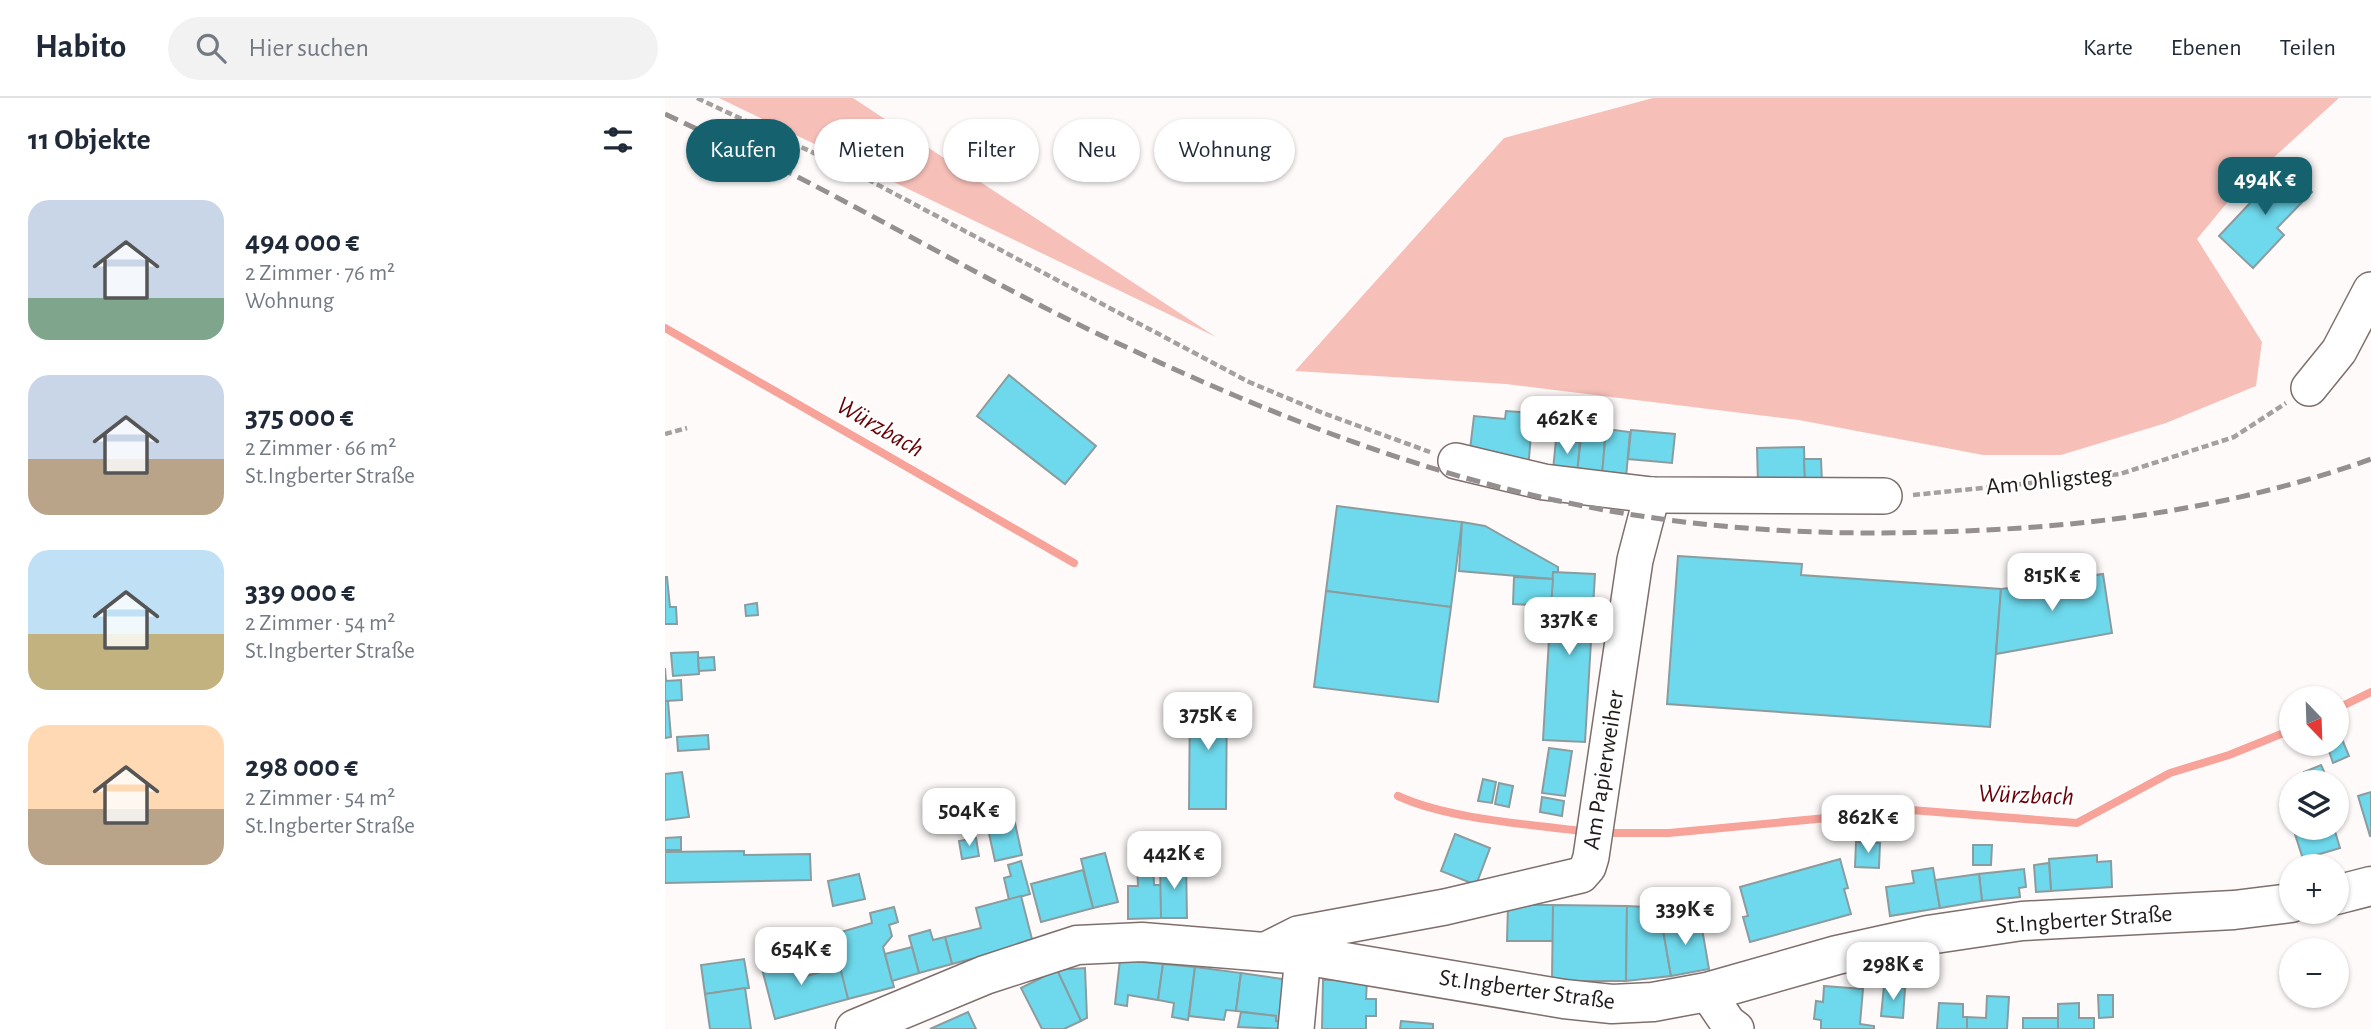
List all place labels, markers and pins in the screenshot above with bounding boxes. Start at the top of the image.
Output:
pin: 494K € [2208,158,2322,217]
pin: 462K € [1510,396,1624,456]
pin: 815K € [1995,554,2109,613]
pin: 337K € [1512,598,1626,657]
pin: 375K € [1151,692,1265,752]
pin: 504K € [912,788,1026,848]
pin: 862K € [1811,796,1925,855]
pin: 442K € [1117,832,1231,891]
pin: 339K € [1628,888,1742,947]
pin: 654K € [744,928,858,987]
pin: 298K € [1836,942,1950,1002]

